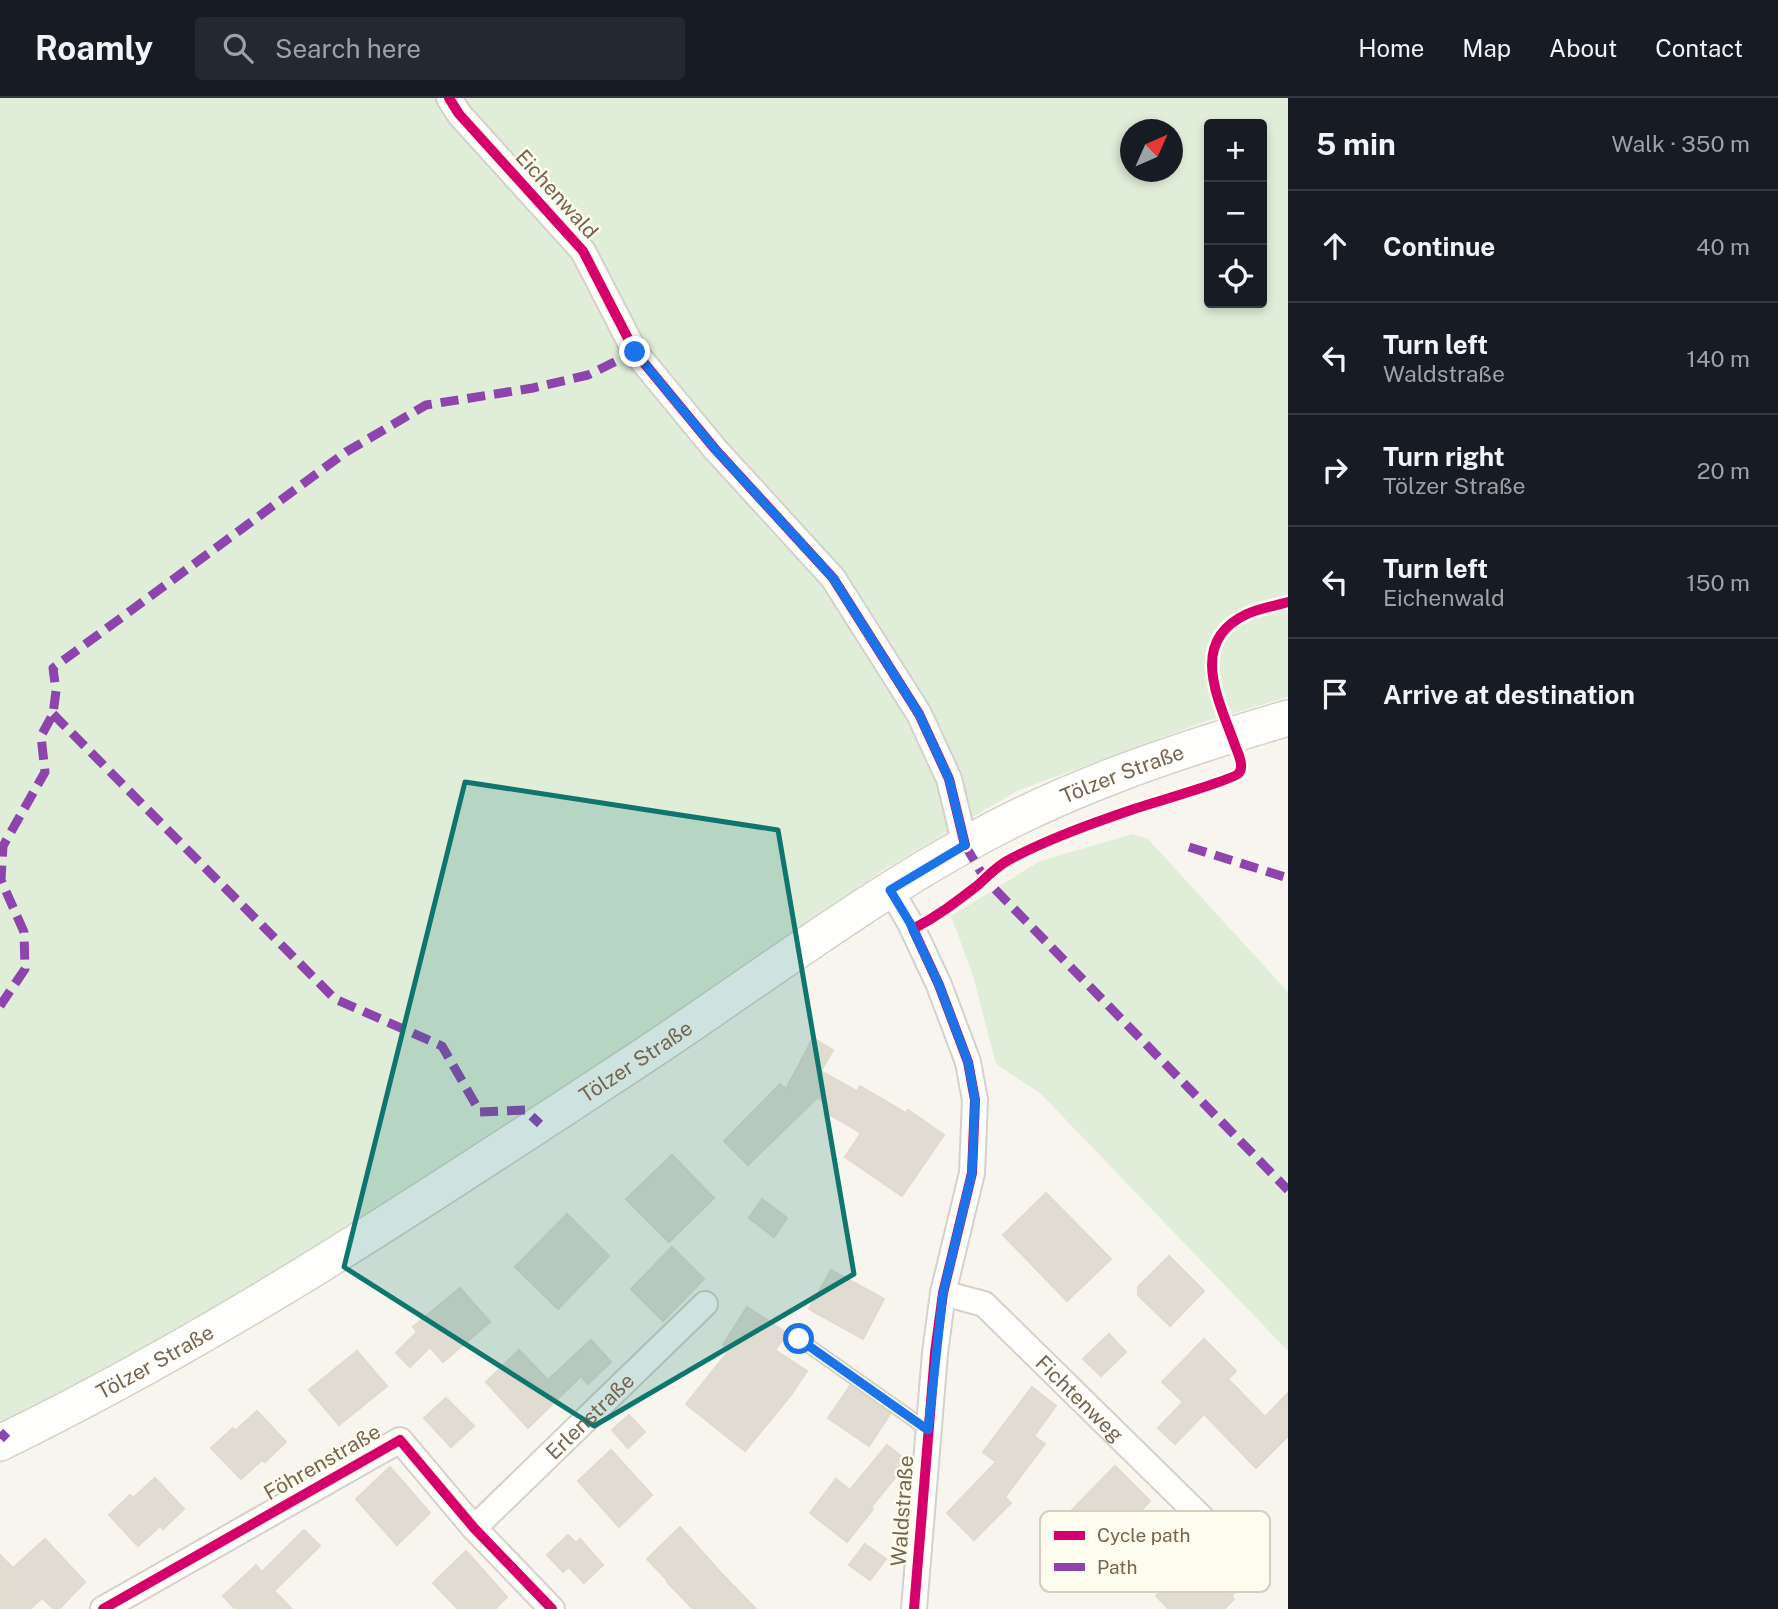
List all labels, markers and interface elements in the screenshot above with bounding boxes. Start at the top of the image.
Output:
search box [195,17,685,80]
text: Roamly [35,29,153,67]
icon: search [219,29,257,67]
text: Search here [275,33,421,64]
text: Home [1358,34,1424,62]
text: Map [1462,34,1511,62]
text: About [1549,34,1617,62]
text: Contact [1655,34,1743,62]
north arrow [1120,119,1183,182]
map controls [1204,119,1267,308]
button: + [1204,119,1267,182]
text: 5 min [1316,126,1396,162]
text: Walk · 350 m [1611,130,1750,157]
street label: Eichenwald [511,144,603,244]
button: − [1204,182,1267,245]
icon: ahead [1316,227,1354,265]
text: Continue [1383,231,1495,262]
text: 40 m [1696,233,1750,260]
button: locate [1204,245,1267,308]
text: Turn left [1383,329,1488,360]
route end [619,336,650,367]
icon: left [1316,339,1354,377]
text: 140 m [1687,345,1750,372]
text: Waldstraße [1383,360,1505,387]
text: Turn right [1383,441,1505,472]
icon: right [1316,451,1354,489]
text: 20 m [1697,457,1750,484]
text: Tölzer Straße [1383,472,1526,499]
text: Turn left [1383,553,1488,584]
icon: left [1316,563,1354,601]
text: 150 m [1686,569,1750,596]
text: Eichenwald [1383,584,1505,611]
icon: arrive [1316,675,1354,713]
text: Arrive at destination [1383,679,1635,710]
street label: Tölzer Straße [1056,739,1187,808]
street label: Tölzer Straße [574,1015,697,1107]
street label: Tölzer Straße [92,1319,218,1404]
route start [783,1323,814,1354]
street label: Fichtenweg [1031,1350,1129,1447]
street label: Erlenstraße [540,1368,639,1464]
street label: Föhrenstraße [259,1419,385,1505]
street label: Waldstraße [886,1455,918,1567]
legend [1040,1511,1270,1592]
text: Cycle path [1097,1524,1190,1546]
text: Path [1097,1556,1137,1578]

